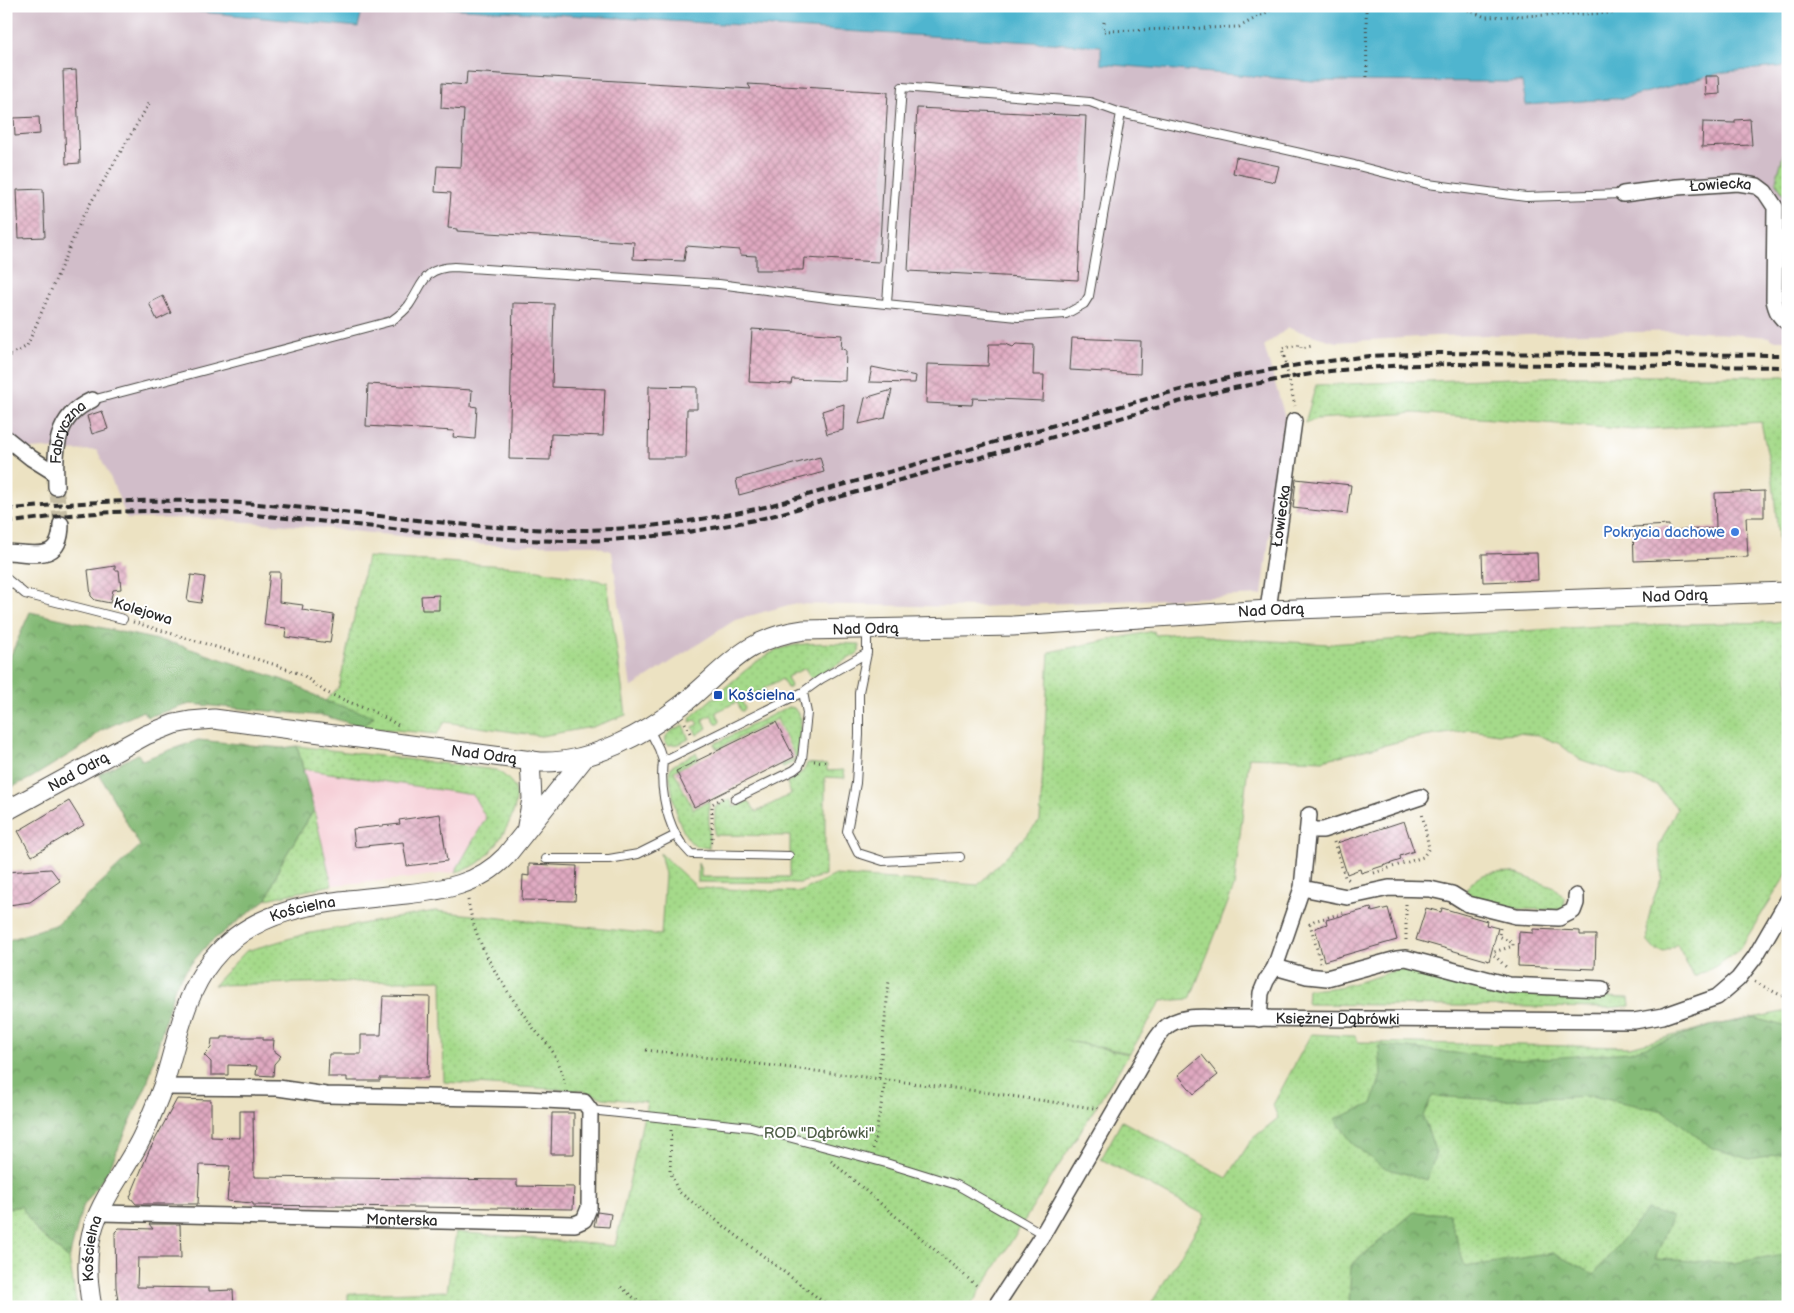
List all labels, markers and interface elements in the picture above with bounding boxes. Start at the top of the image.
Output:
street label: Łowiecka [1689,174,1753,196]
street label: Fabryczna [47,396,90,464]
street label: Łowiecka [1268,484,1295,548]
place label: Pokrycia dachowe [1603,523,1725,542]
marker: Pokrycia dachowe [1729,526,1741,538]
street label: Nad Odrą [1641,586,1708,607]
street label: Kolejowa [111,594,175,629]
street label: Nad Odrą [1237,600,1305,622]
street label: Nad Odrą [832,619,899,639]
place label: Kościelna [728,686,795,705]
marker: Kościelna [712,689,724,701]
street label: Nad Odrą [450,741,518,769]
street label: Nad Odrą [45,748,112,796]
street label: Kościelna [267,893,337,927]
street label: Księżnej Dąbrówki [1275,1009,1400,1029]
park label: ROD "Dąbrówki" [764,1124,874,1143]
street label: Monterska [366,1210,438,1231]
street label: Kościelna [79,1213,107,1282]

